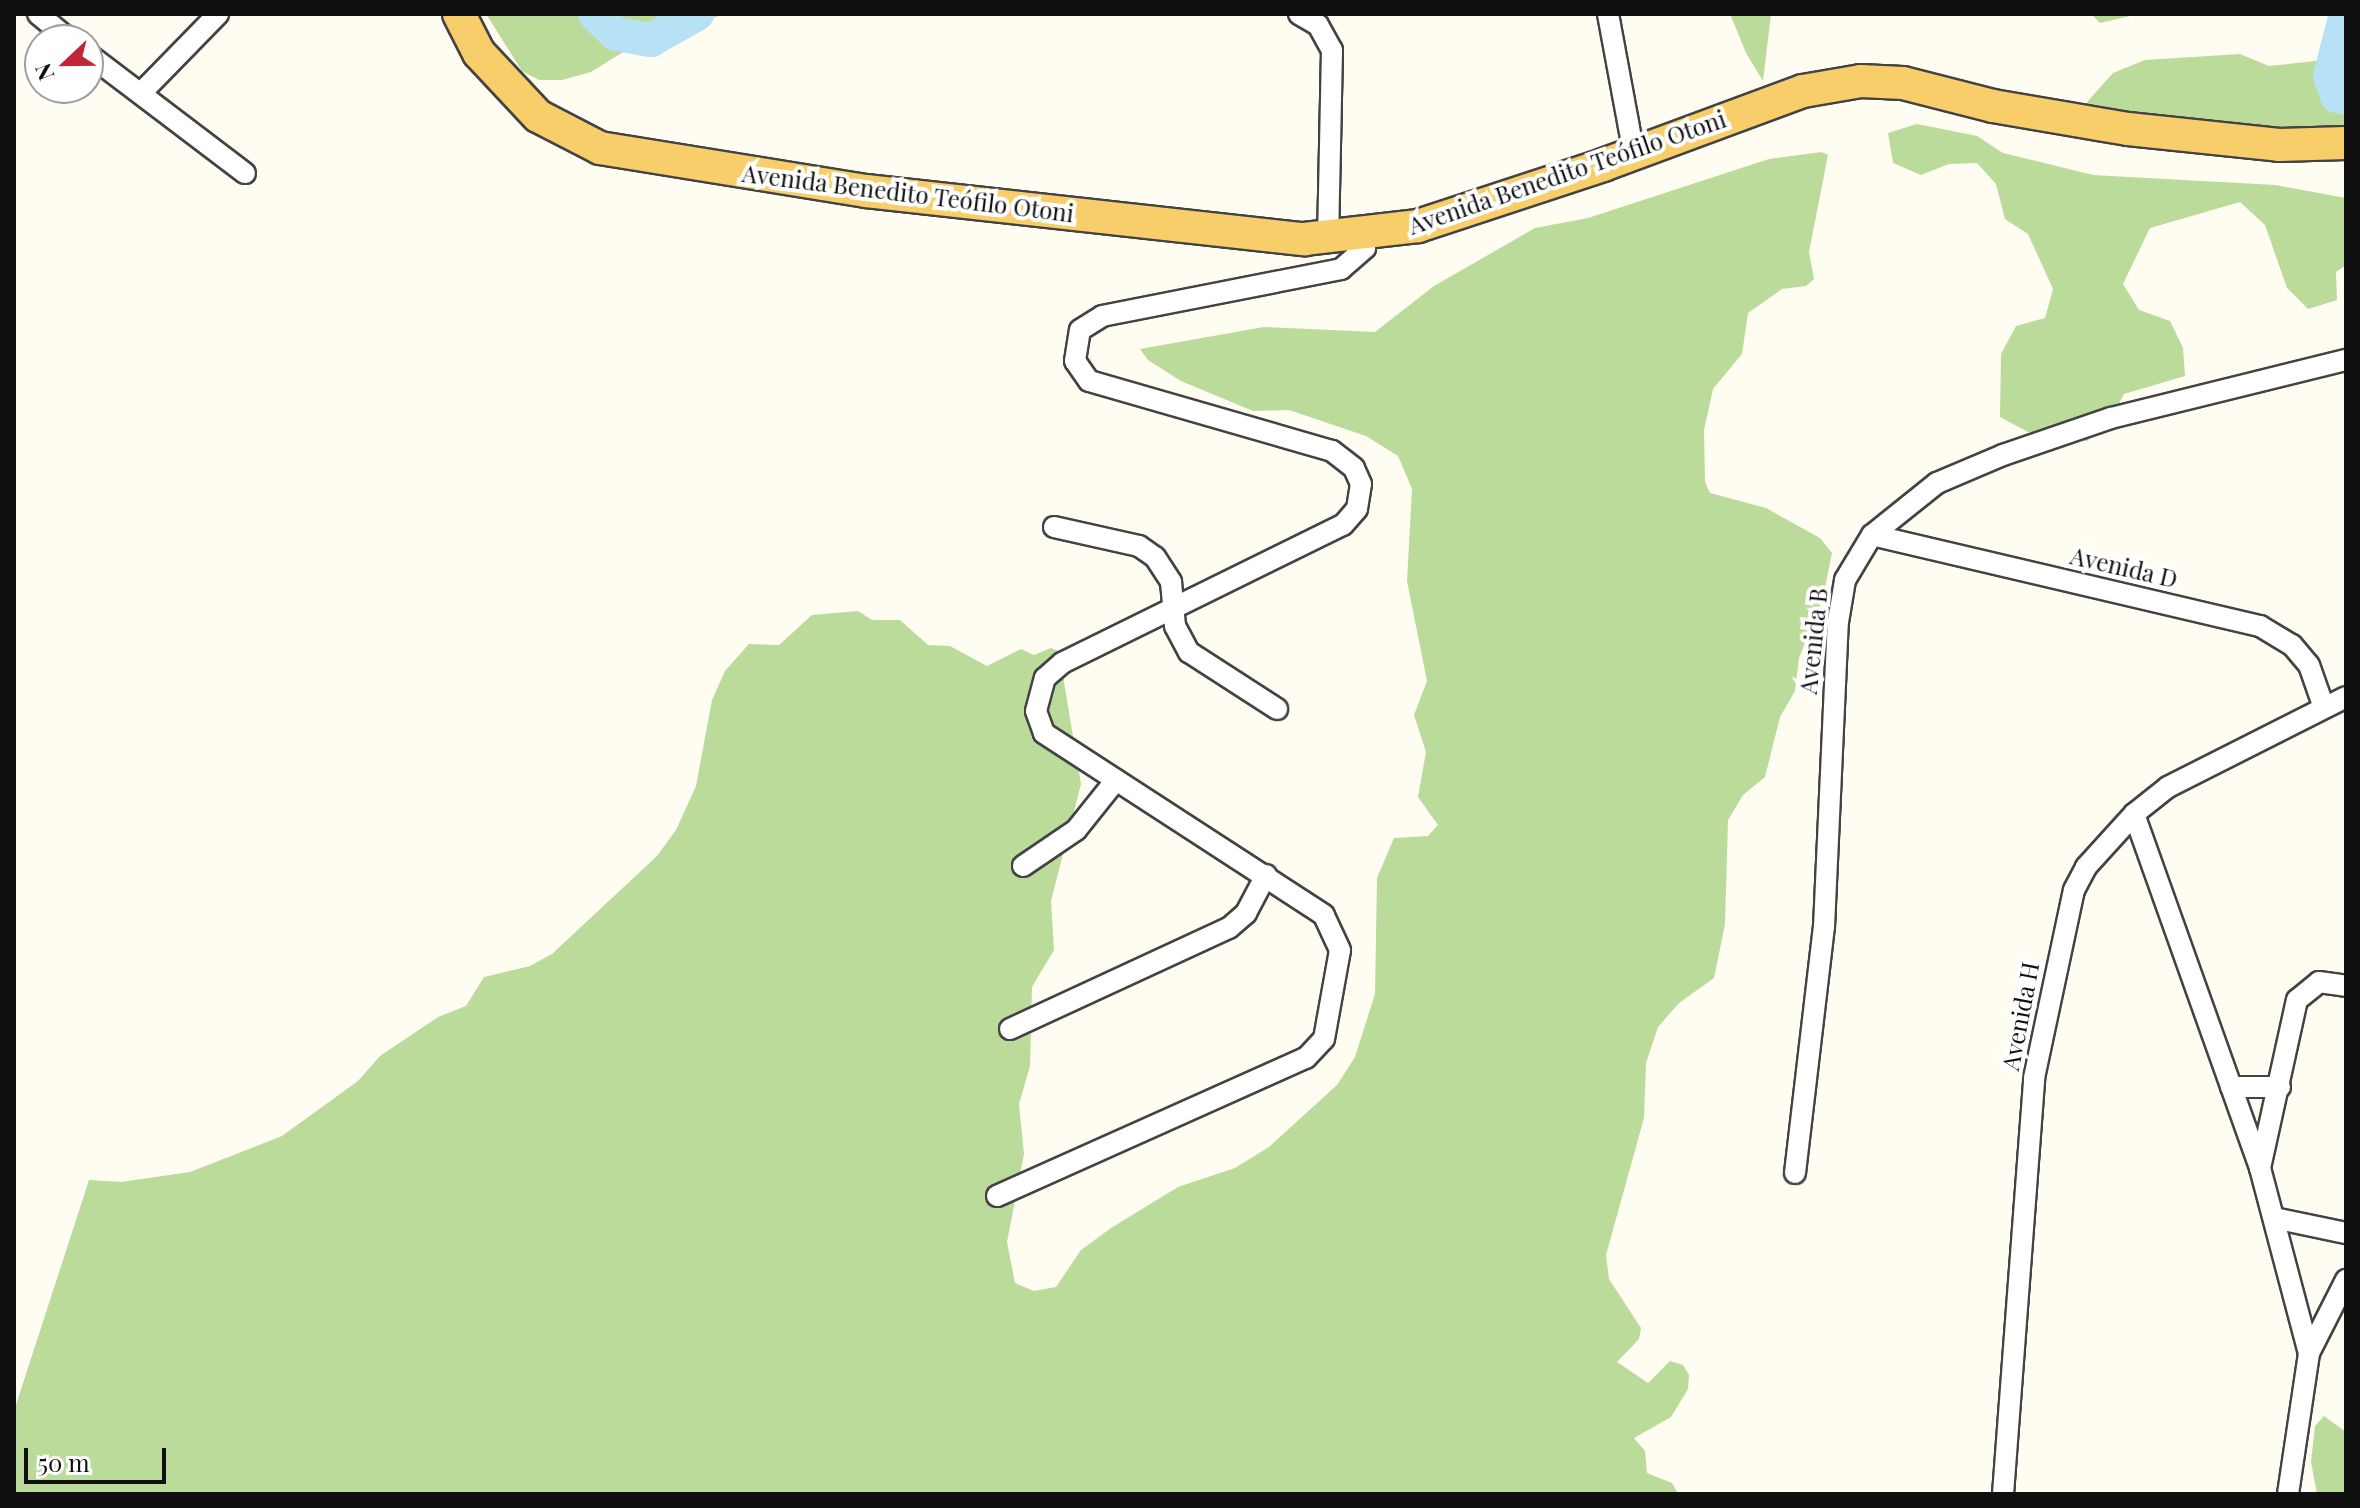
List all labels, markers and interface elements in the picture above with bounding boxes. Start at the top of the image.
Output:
north arrow [24,24,104,104]
text: N [27,59,60,85]
street label: Avenida Benedito Teófilo Otoni [1404,104,1730,240]
street label: Avenida Benedito Teófilo Otoni [740,158,1076,228]
street label: Avenida D [2067,541,2181,593]
street label: Avenida B [1793,586,1833,696]
street label: Avenida H [1995,959,2045,1073]
scale bar [28,1432,170,1482]
text: 50 m [38,1446,90,1478]

